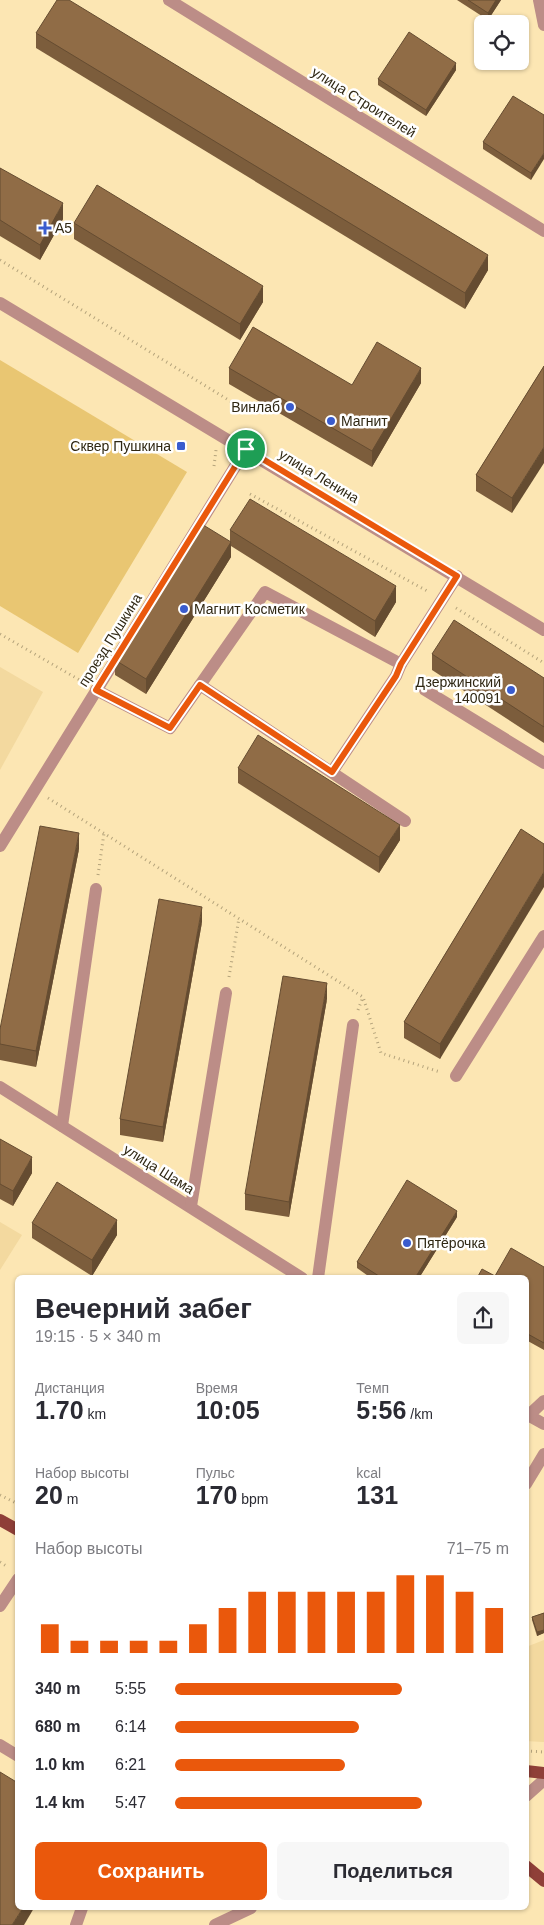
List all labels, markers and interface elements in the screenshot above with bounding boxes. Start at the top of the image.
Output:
map controls [474,15,529,70]
button: locate [474,15,529,70]
street label: улица Строителей [309,64,419,140]
place label: А5 [55,220,72,236]
marker: А5 [39,222,51,234]
place label: Винлаб [231,399,280,415]
marker: Винлаб [284,401,296,413]
place label: Магнит [341,413,388,429]
marker: Магнит [325,415,337,427]
pin [225,428,267,470]
icon: arrive [232,435,260,463]
place label: Сквер Пушкина [70,438,171,454]
marker: Сквер Пушкина [175,440,187,452]
street label: улица Ленина [276,446,362,506]
street label: проезд Пушкина [75,590,145,689]
place label: Магнит Косметик [194,601,306,617]
marker: Магнит Косметик [178,603,190,615]
place label: Дзержинский 140091 [416,674,501,706]
marker: Дзержинский 140091 [505,684,517,696]
street label: улица Шама [121,1141,198,1197]
place label: Пятёрочка [417,1235,486,1251]
marker: Пятёрочка [401,1237,413,1249]
button: share [457,1292,509,1344]
text: Вечерний забег [35,1293,252,1324]
text: 19:15 · 5 × 340 m [35,1328,161,1345]
text: Дистанция [35,1380,105,1396]
text: Время [196,1380,238,1396]
text: Темп [356,1380,389,1396]
text: 1.70 [35,1396,84,1424]
text: 10:05 [196,1396,260,1424]
text: 5:56 [356,1396,406,1424]
text: km [84,1406,106,1422]
text: /km [406,1406,433,1422]
text: Набор высоты [35,1465,129,1481]
text: Пульс [196,1465,235,1481]
text: kcal [356,1465,381,1481]
text: 20 [35,1481,63,1509]
text: 170 [196,1481,237,1509]
text: 131 [356,1481,398,1509]
text: m [63,1491,78,1507]
text: bpm [237,1491,269,1507]
text: Набор высоты [35,1540,142,1557]
text: 71–75 m [447,1540,509,1557]
text: 340 m [35,1680,80,1697]
text: 5:55 [115,1680,146,1697]
text: 680 m [35,1718,80,1735]
text: 6:14 [115,1718,146,1735]
text: 1.0 km [35,1756,85,1773]
text: 6:21 [115,1756,146,1773]
text: 1.4 km [35,1794,85,1811]
text: 5:47 [115,1794,146,1811]
button: Сохранить [35,1842,267,1900]
button: Поделиться [277,1842,509,1900]

